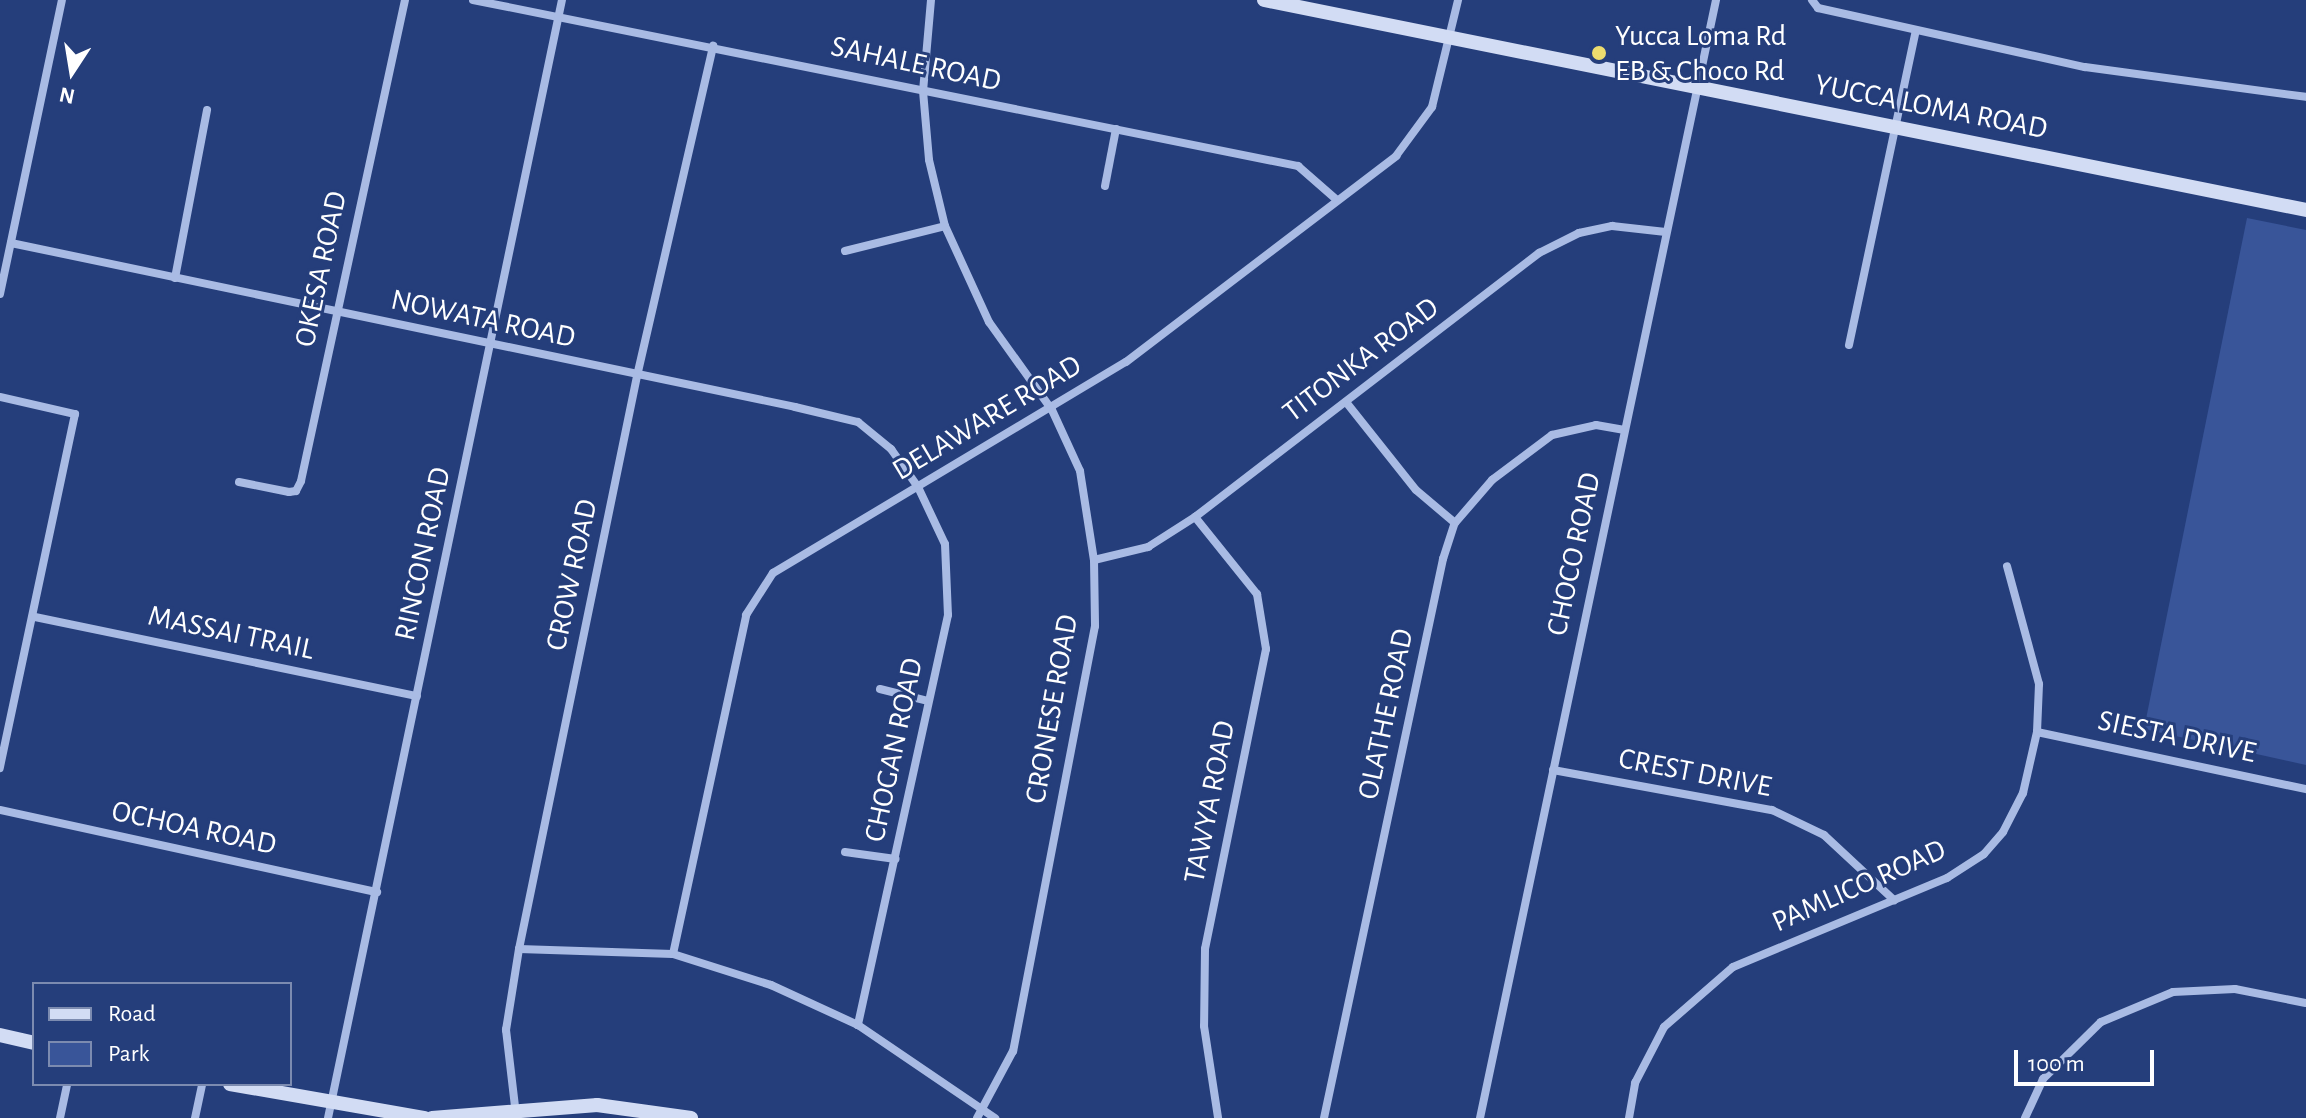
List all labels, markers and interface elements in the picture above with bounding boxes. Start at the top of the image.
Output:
place label: Yucca Loma Rd EB & Choco Rd [1615,18,1786,88]
street label: SAHALE ROAD [828,28,1004,100]
north arrow [32,32,112,112]
marker: Yucca Loma Rd EB & Choco Rd [1590,44,1608,62]
street label: YUCCA LOMA ROAD [1812,67,2050,147]
text: N [57,83,77,108]
street label: OKESA ROAD [287,188,355,350]
street label: NOWATA ROAD [388,282,578,356]
street label: TITONKA ROAD [1276,290,1446,430]
street label: DELAWARE ROAD [886,347,1088,489]
street label: RINCON ROAD [387,464,459,644]
street label: CHOCO ROAD [1539,469,1609,639]
street label: CROW ROAD [538,496,606,654]
street label: MASSAI TRAIL [145,598,317,668]
street label: CRONESE ROAD [1018,612,1086,806]
street label: OLATHE ROAD [1350,625,1422,803]
street label: CHOGAN ROAD [857,655,931,845]
street label: SIESTA DRIVE [2095,703,2259,771]
street label: TAWYA ROAD [1177,718,1243,886]
street label: CREST DRIVE [1615,741,1775,805]
street label: OCHOA ROAD [108,793,280,863]
street label: PAMLICO ROAD [1767,832,1951,940]
legend [32,982,292,1086]
text: Road [108,1002,156,1026]
scale bar [2018,1034,2158,1084]
text: Park [108,1042,149,1066]
text: 100 m [2028,1052,2085,1076]

